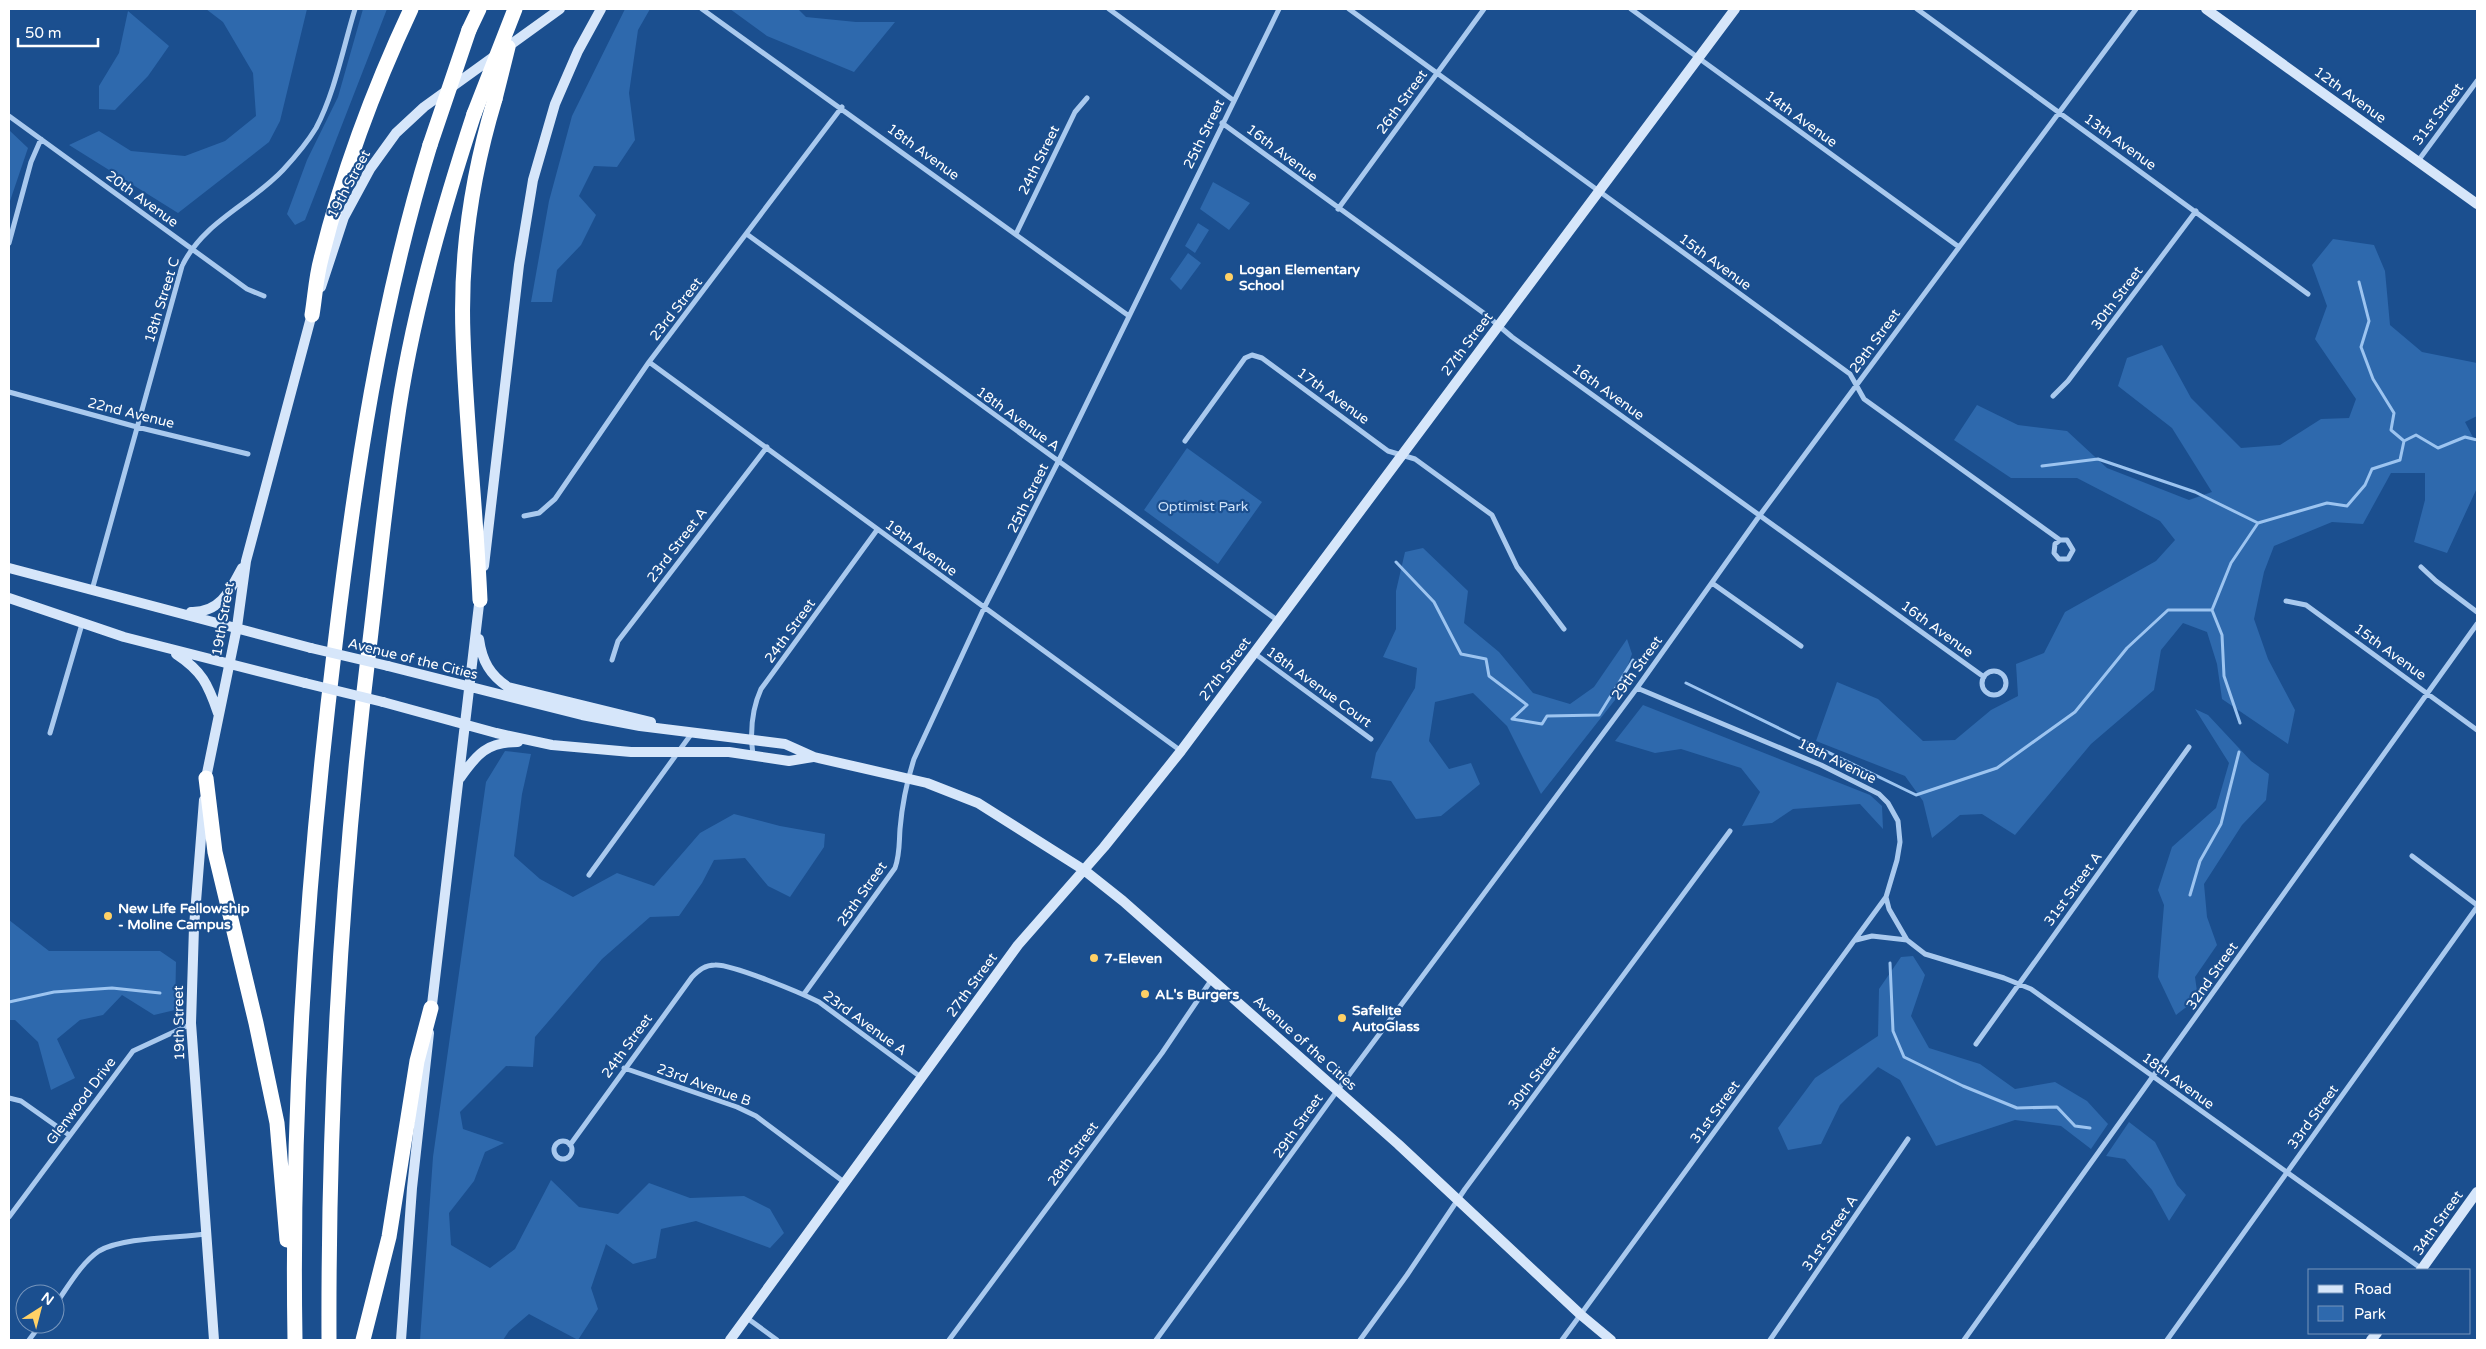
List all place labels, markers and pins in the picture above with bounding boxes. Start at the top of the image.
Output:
place label: Logan Elementary School [1239,261,1360,294]
marker: Logan Elementary School [1223,271,1235,283]
place label: New Life Fellowship - Moline Campus [118,900,250,933]
marker: New Life Fellowship - Moline Campus [102,910,114,922]
place label: 7-Eleven [1104,950,1162,967]
marker: 7-Eleven [1088,952,1100,964]
place label: AL's Burgers [1155,986,1239,1003]
marker: AL's Burgers [1139,988,1151,1000]
place label: Safelite AutoGlass [1352,1002,1420,1035]
marker: Safelite AutoGlass [1336,1012,1348,1024]

